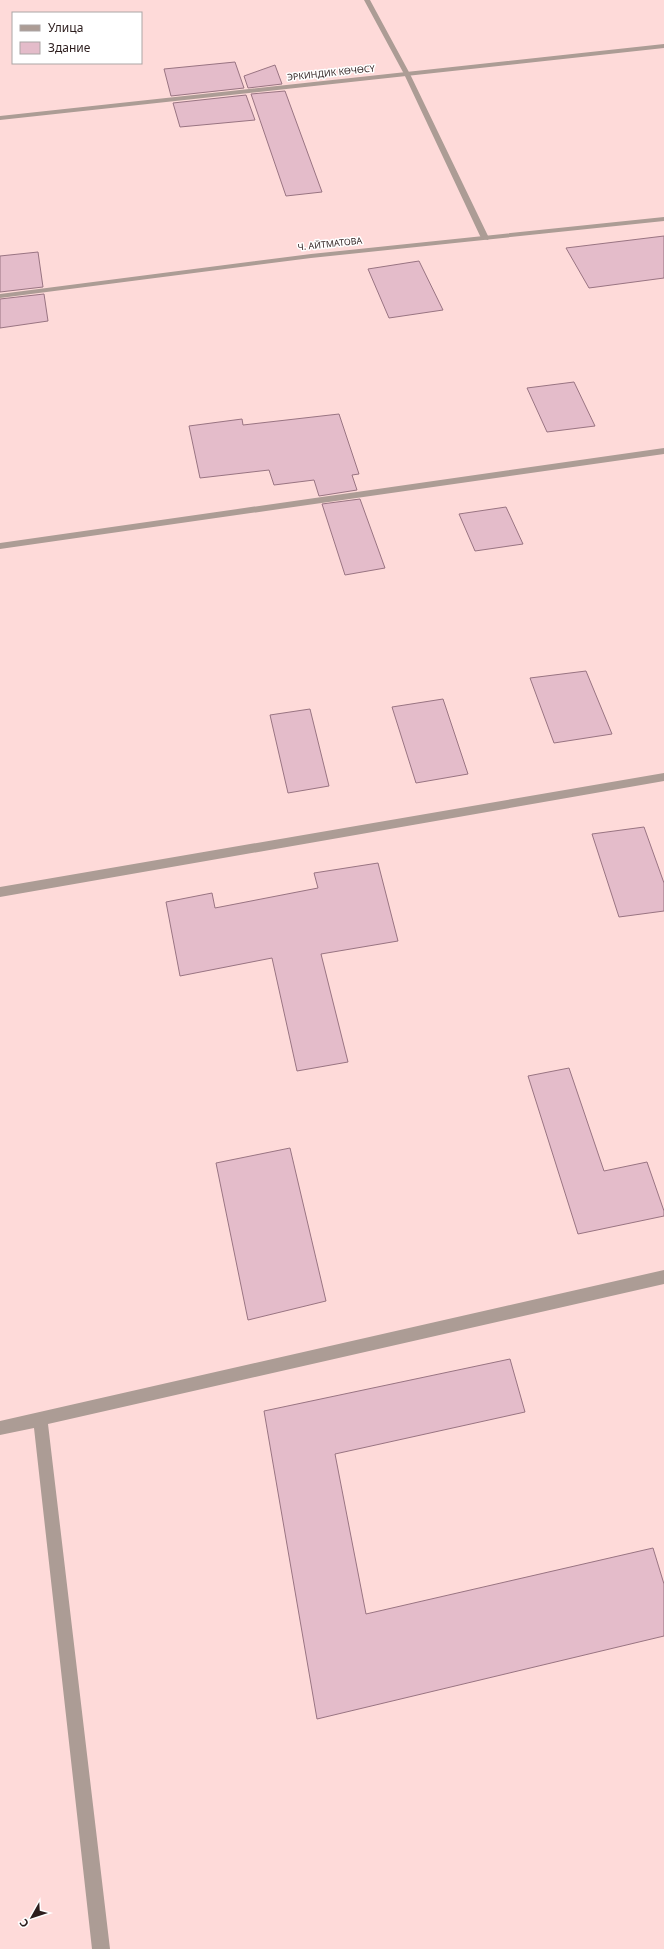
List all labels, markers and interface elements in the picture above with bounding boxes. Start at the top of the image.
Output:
legend [12,12,142,64]
text: Улица [48,19,83,36]
text: Здание [48,39,91,56]
street label: ЭРКИНДИК КӨЧӨСҮ [286,61,376,84]
street label: Ч. АЙТМАТОВА [297,234,363,253]
north arrow [12,1897,52,1937]
text: С [16,1916,32,1931]

